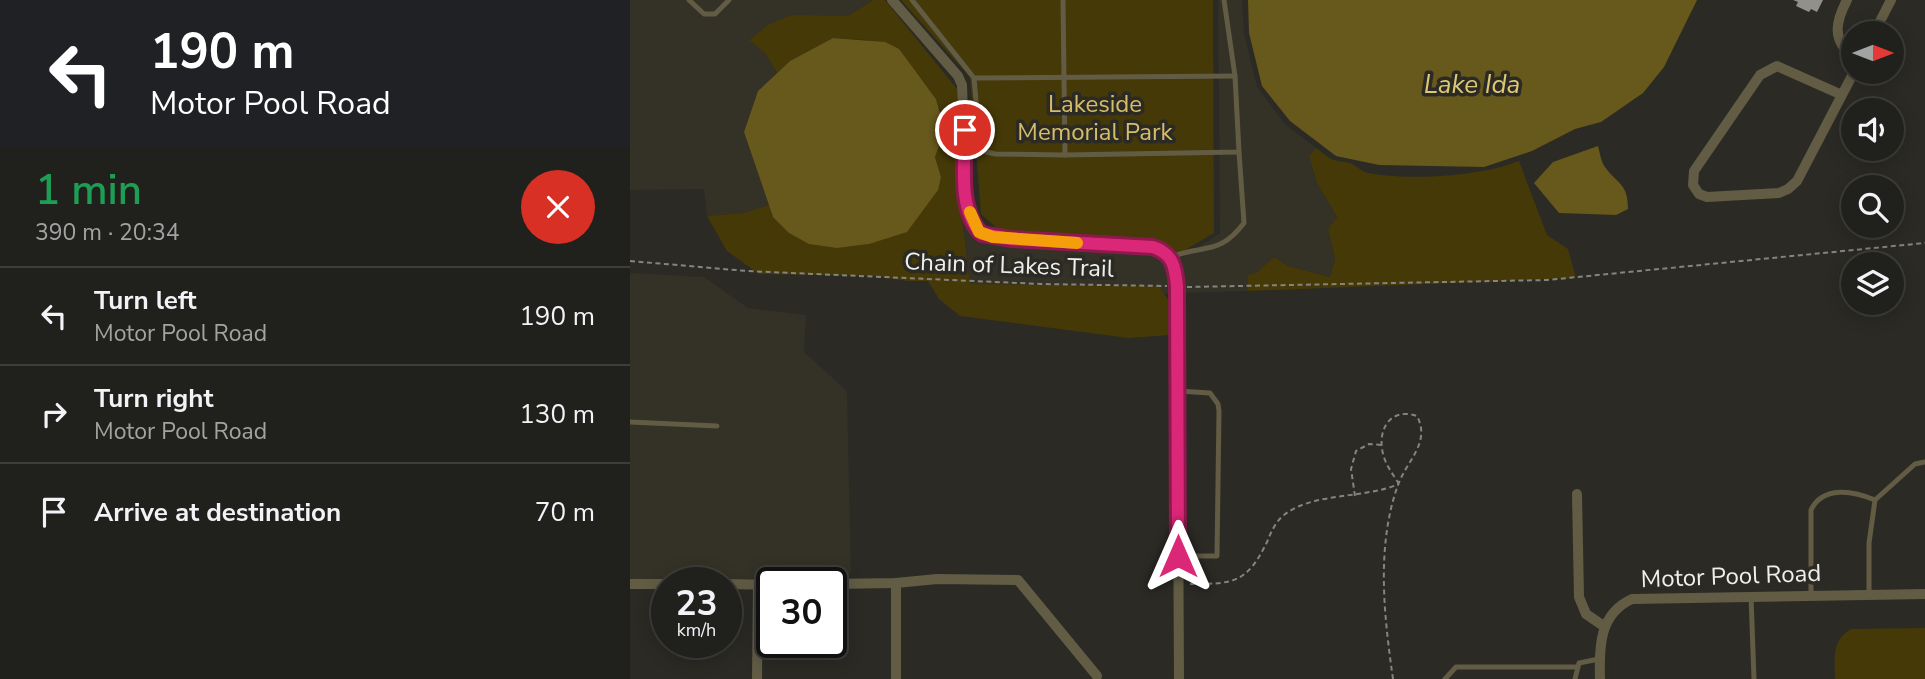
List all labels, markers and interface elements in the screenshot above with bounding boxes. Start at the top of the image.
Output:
text: 190 m [150,18,294,85]
north arrow [1841,21,1904,84]
map controls [1841,21,1904,315]
icon: left [35,28,126,119]
water label: Lake Ida [1424,67,1520,102]
text: Motor Pool Road [150,82,391,125]
park label: Lakeside Memorial Park [1017,88,1174,148]
button: sound [1841,98,1904,161]
pin [935,100,995,160]
icon: arrive [946,111,984,149]
text: 1 min [35,162,142,219]
button: close [521,170,595,244]
button: search [1841,175,1904,238]
text: 390 m · 20:34 [35,217,180,248]
street label: Chain of Lakes Trail [904,245,1114,285]
button: layers [1841,252,1904,315]
text: Turn left [94,283,197,318]
icon: left [35,297,73,335]
text: 190 m [519,299,595,334]
text: Motor Pool Road [94,318,267,349]
text: Turn right [94,381,213,416]
icon: right [35,395,73,433]
text: 130 m [519,397,595,432]
text: Motor Pool Road [94,416,267,447]
icon: arrive [35,493,73,531]
text: Arrive at destination [94,495,341,530]
text: 70 m [535,495,595,530]
position arrow [1141,519,1215,593]
street label: Motor Pool Road [1640,557,1822,595]
speed limit sign: 30 [756,567,847,658]
text: 23 [675,580,718,627]
text: km/h [677,618,716,642]

